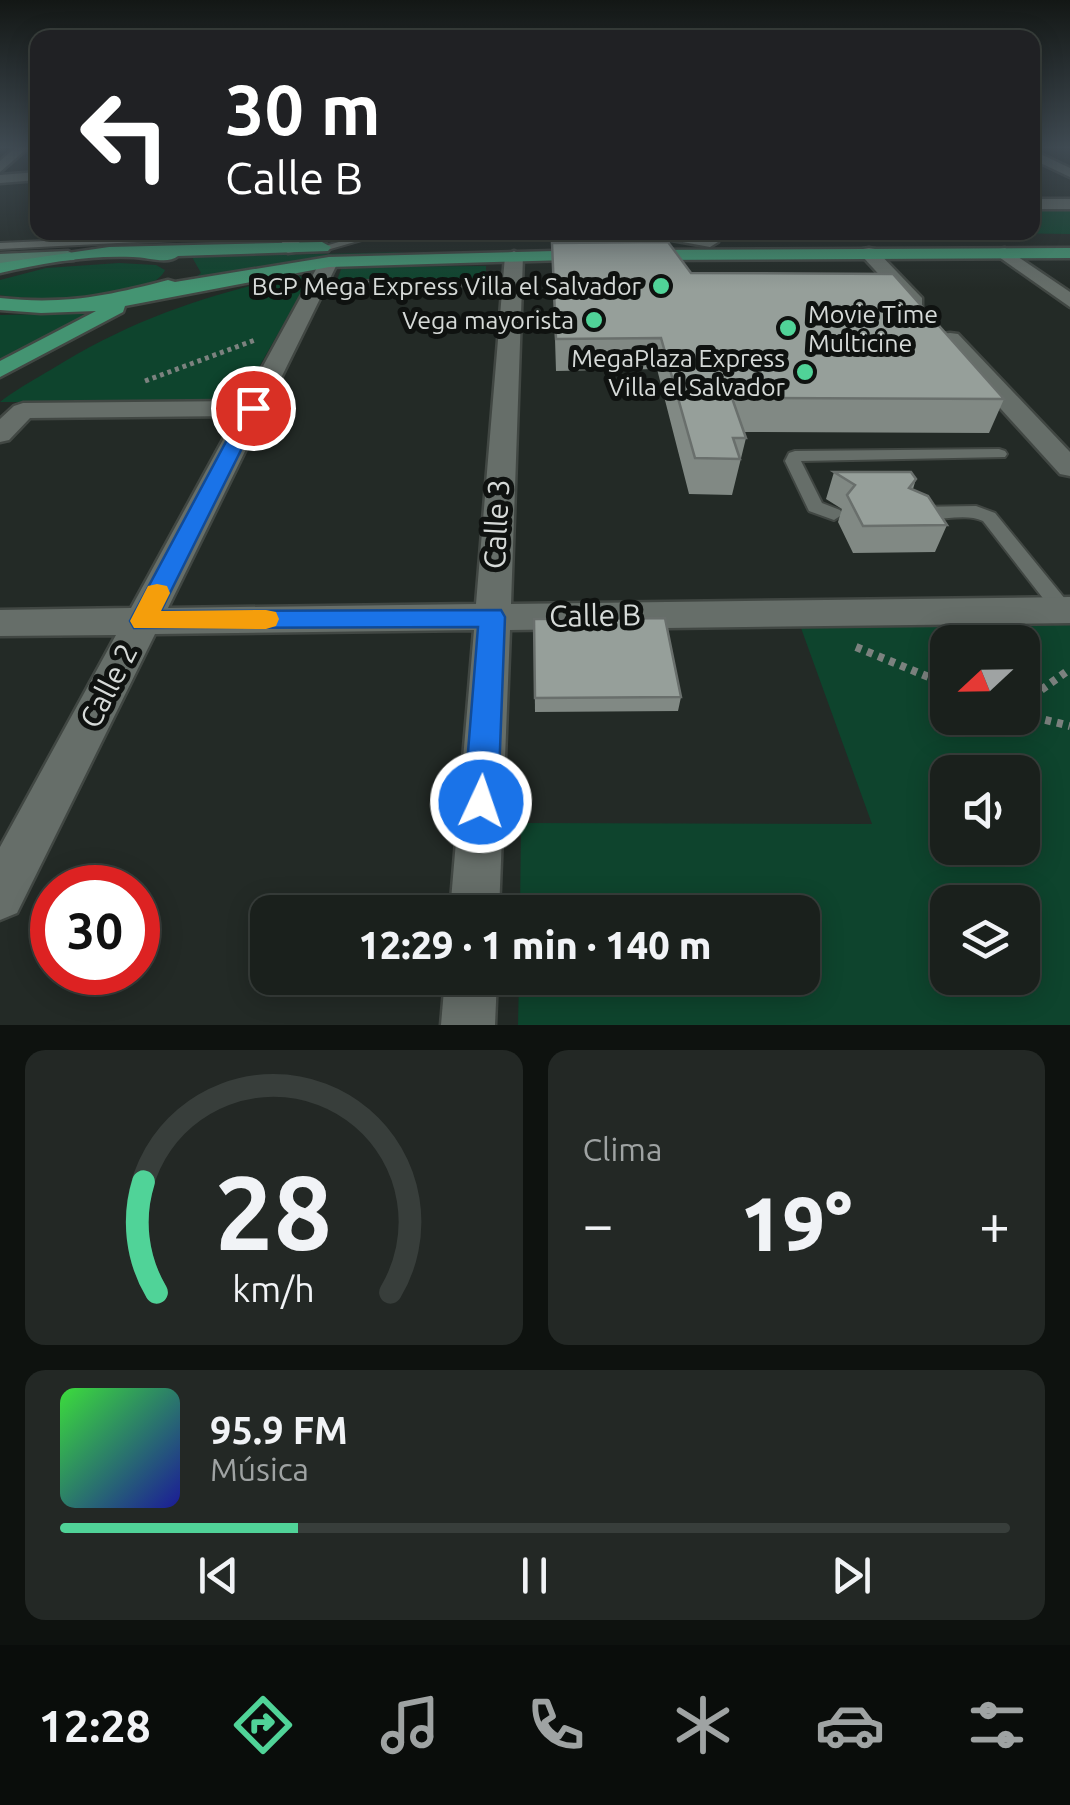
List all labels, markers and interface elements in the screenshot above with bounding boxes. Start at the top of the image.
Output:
icon: left [60,70,190,200]
text: 30 m [225,70,381,148]
text: Calle B [225,152,363,203]
place label: BCP Mega Express Villa el Salvador [252,272,642,300]
marker: BCP Mega Express Villa el Salvador [650,275,672,297]
place label: Movie Time Multicine [808,300,938,357]
place label: Vega mayorista [402,306,574,334]
marker: Vega mayorista [583,309,605,331]
marker: Movie Time Multicine [777,317,799,339]
place label: MegaPlaza Express Villa el Salvador [571,344,786,401]
marker: MegaPlaza Express Villa el Salvador [794,361,816,383]
pin [211,366,296,451]
icon: arrive [226,381,281,436]
street label: Calle 3 [477,478,515,570]
street label: Calle B [549,597,641,633]
north arrow [930,625,1040,735]
map controls [930,625,1040,995]
street label: Calle 2 [73,638,144,733]
position arrow [429,750,533,854]
button: sound [930,755,1040,865]
speed limit sign: 30 [30,865,160,995]
button: layers [930,885,1040,995]
text: 12:29 · 1 min · 140 m [358,924,712,966]
text: Clima [583,1131,662,1167]
text: 28 [215,1153,332,1270]
text: 19° [740,1181,852,1265]
text: − [583,1193,614,1254]
text: + [979,1193,1010,1254]
text: km/h [232,1269,315,1309]
text: 95.9 FM [210,1409,348,1451]
text: Música [210,1451,309,1487]
icon: previous [191,1548,246,1603]
icon: pause [507,1548,562,1603]
icon: next [824,1548,879,1603]
icon: directions [228,1690,298,1760]
icon: music [375,1690,445,1760]
icon: phone [521,1690,591,1760]
icon: climate [668,1690,738,1760]
icon: car [815,1690,885,1760]
icon: filters [962,1690,1032,1760]
text: 12:28 [38,1700,151,1751]

